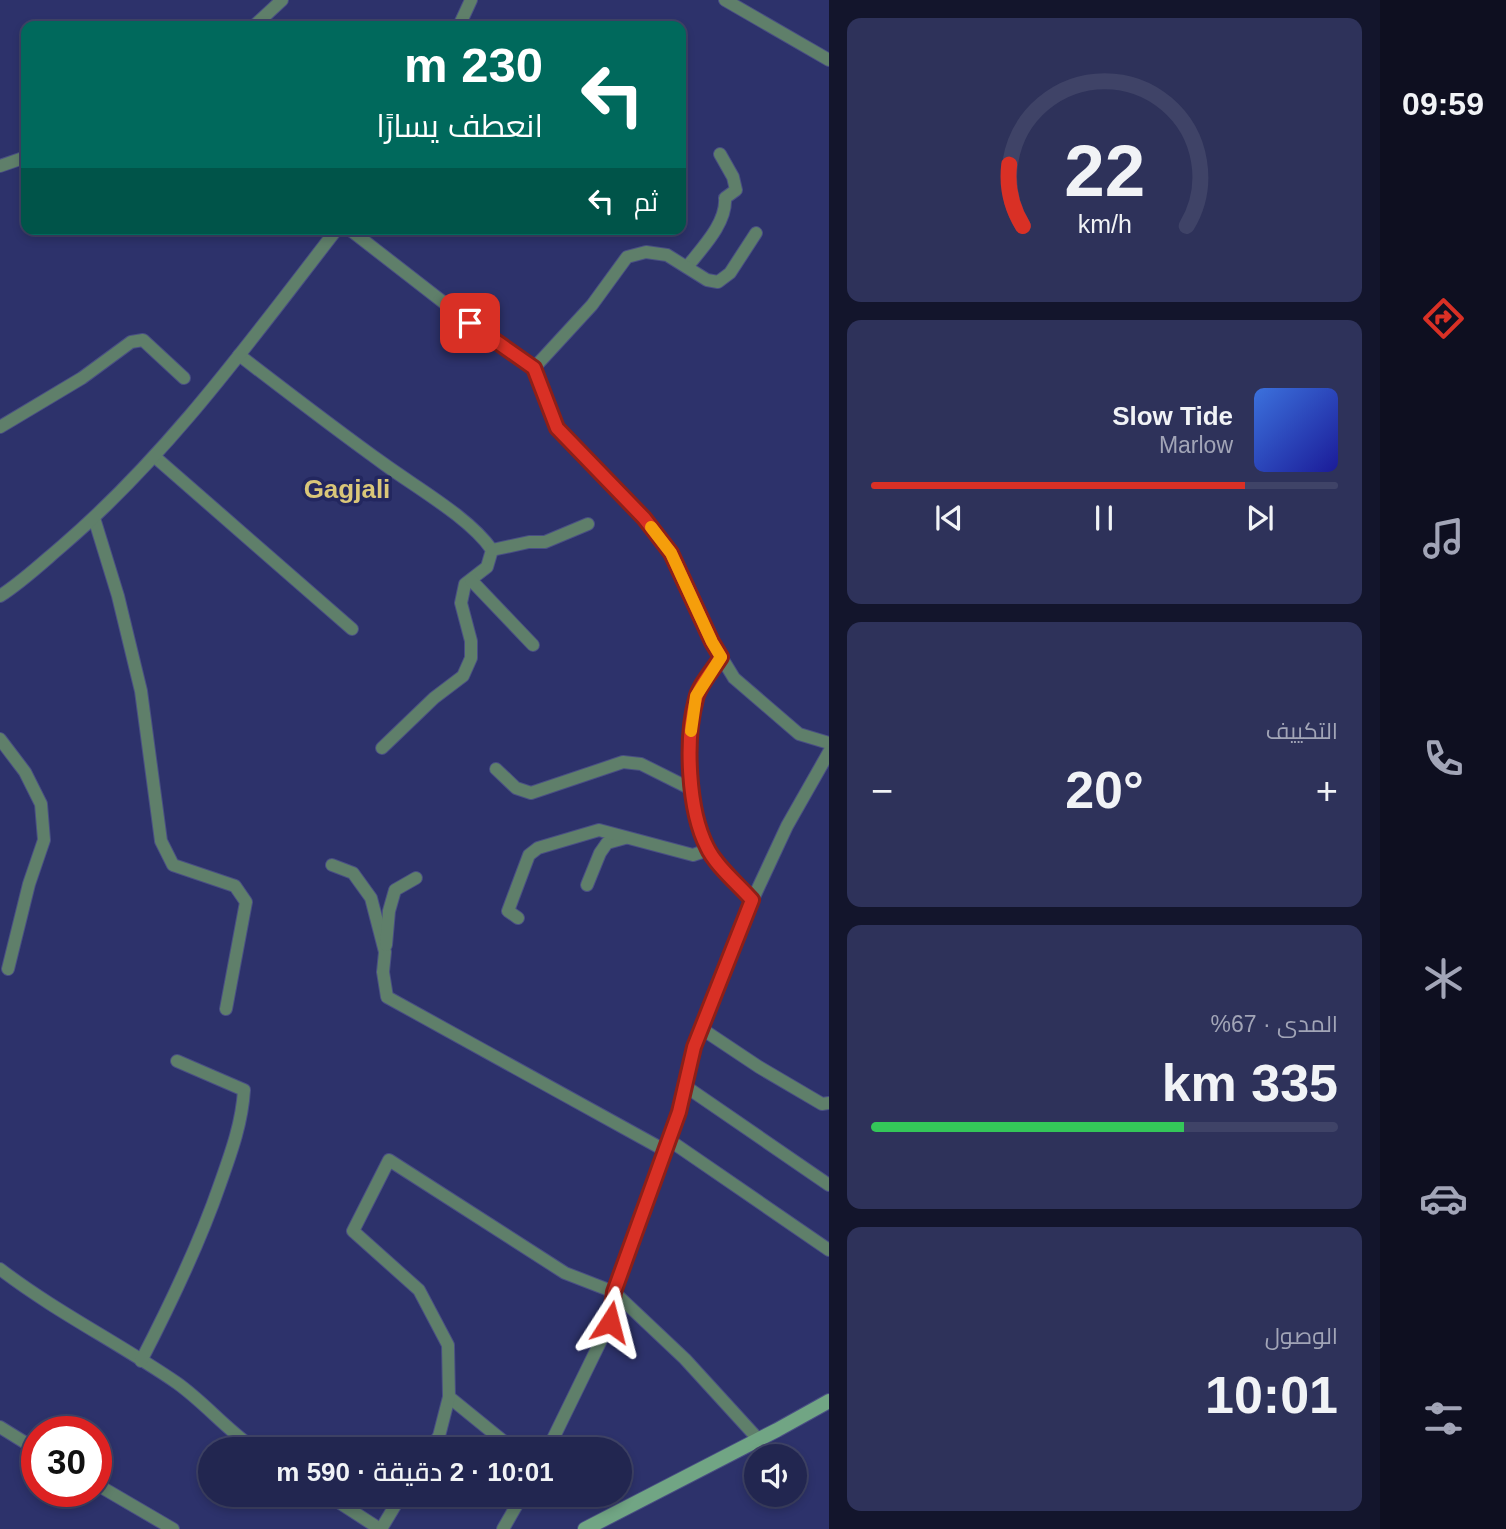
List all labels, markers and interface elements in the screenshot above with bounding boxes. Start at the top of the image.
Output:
text: 230 m [404,38,543,92]
icon: left [567,49,658,140]
text: 09:59 [1402,86,1484,122]
text: انعطف يسارًا [376,108,543,144]
text: 22 [1064,130,1145,211]
icon: left [582,182,620,220]
text: ثم [634,187,658,217]
text: km/h [1077,210,1132,238]
pin [440,293,500,353]
icon: directions [1419,294,1468,343]
icon: arrive [451,304,489,342]
text: Slow Tide [1112,401,1233,431]
text: Marlow [1159,432,1233,458]
district label: Gagjali [304,474,390,504]
icon: previous [930,499,968,537]
icon: pause [1085,499,1123,537]
icon: next [1241,499,1279,537]
icon: music [1419,514,1468,563]
text: التكييف [1266,718,1338,744]
icon: phone [1419,734,1468,783]
text: 20° [1065,761,1144,819]
text: − [871,770,893,812]
text: + [1316,770,1338,812]
icon: climate [1419,954,1468,1003]
text: المدى · 67% [1211,1011,1338,1037]
text: 335 km [1162,1054,1338,1112]
icon: car [1419,1174,1468,1223]
position arrow [573,1285,647,1359]
text: الوصول [1265,1323,1338,1349]
text: 10:01 [1205,1366,1338,1424]
icon: filters [1419,1394,1468,1443]
speed limit sign: 30 [21,1416,112,1507]
map controls [744,1444,807,1507]
button: sound [744,1444,807,1507]
text: 10:01 · 2 دقيقة · 590 m [276,1457,554,1487]

